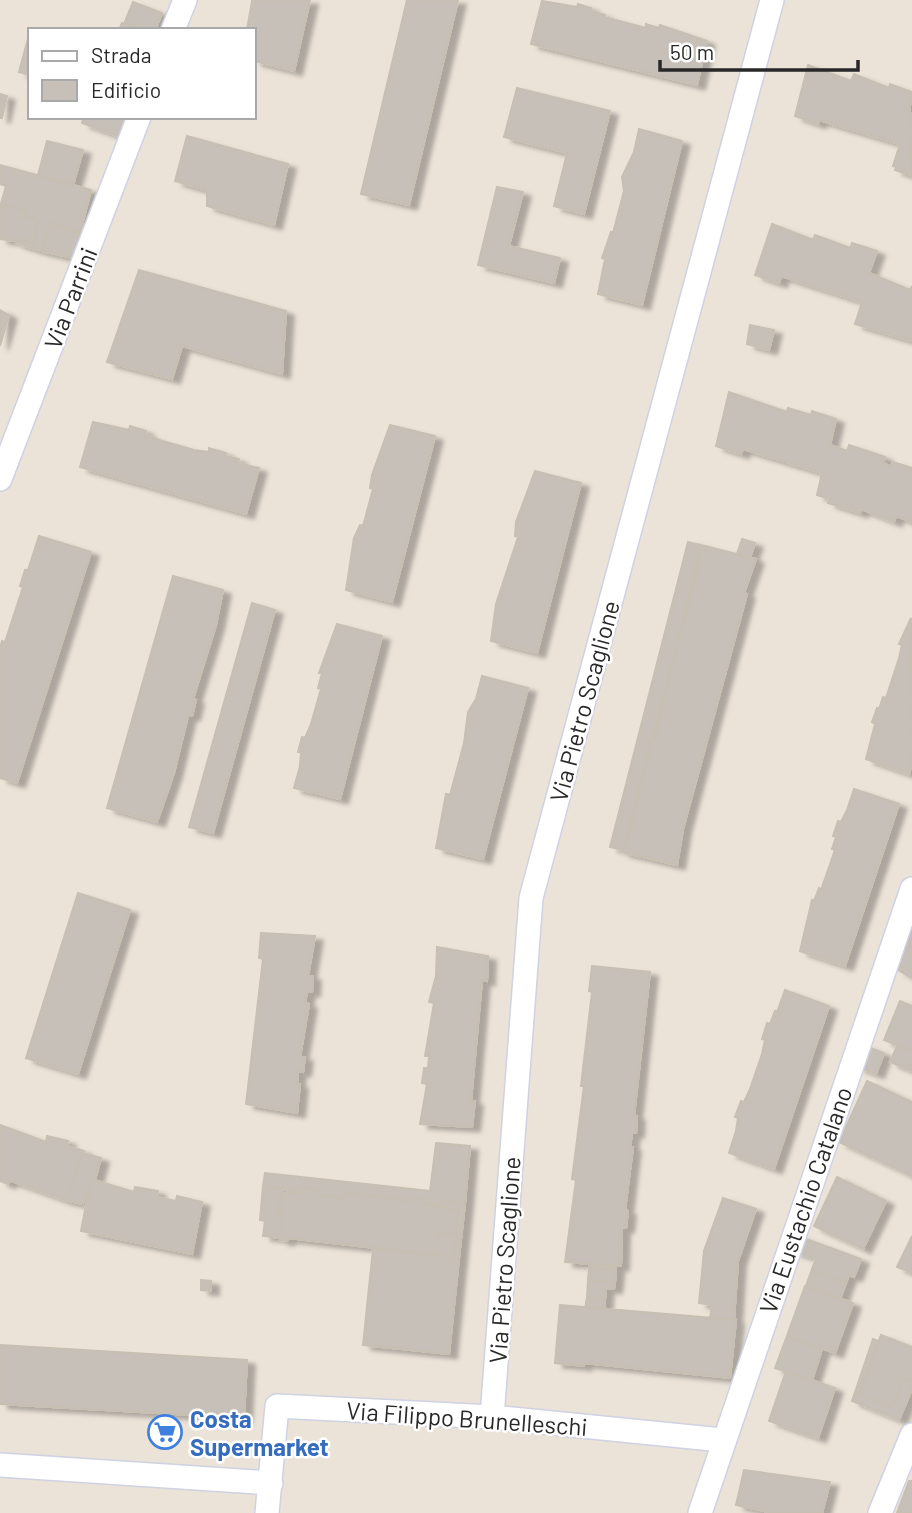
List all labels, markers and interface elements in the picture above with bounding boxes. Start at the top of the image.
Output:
legend [28,28,256,119]
scale bar [660,28,858,72]
text: 50 m [670,39,714,64]
text: Strada [91,42,151,67]
text: Edificio [91,77,161,102]
street label: Via Parrini [37,243,103,353]
street label: Via Pietro Scaglione [543,597,625,805]
street label: Via Eustachio Catalano [753,1083,857,1317]
street label: Via Pietro Scaglione [482,1156,526,1364]
street label: Via Filippo Brunelleschi [345,1395,589,1441]
place label: Costa Supermarket [190,1404,329,1461]
supermarket icon: Costa Supermarket [146,1413,184,1451]

